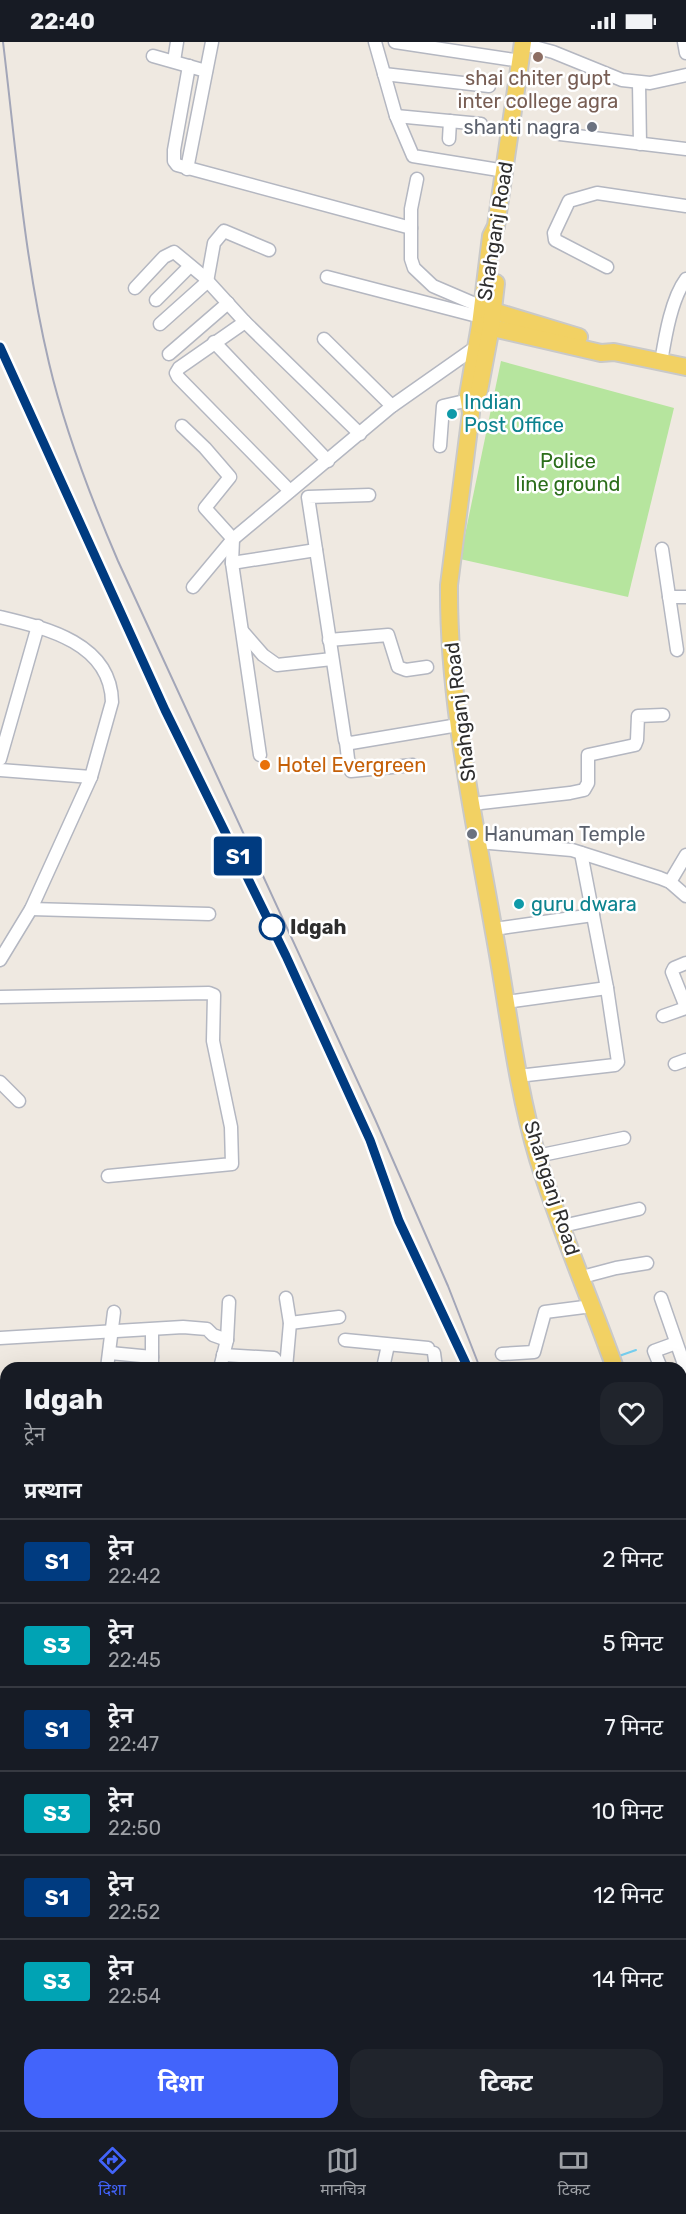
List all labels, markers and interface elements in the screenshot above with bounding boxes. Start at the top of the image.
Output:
text: 22:40 [30,8,95,35]
marker: shai chiter gupt inter college agra [531,50,545,64]
place label: shai chiter gupt inter college agra [458,66,618,113]
place label: shanti nagra [463,115,580,139]
marker: shanti nagra [585,120,599,134]
street label: Shahganj Road [472,160,518,302]
place label: Indian Post Office [464,390,564,437]
marker: Indian Post Office [445,407,459,421]
park label: Police line ground [516,449,620,496]
street label: Shahganj Road [440,641,480,783]
place label: Hotel Evergreen [277,753,426,777]
marker: Hotel Evergreen [258,758,272,772]
place label: Hanuman Temple [484,822,645,846]
marker: Hanuman Temple [465,827,479,841]
line badge: S1 [211,836,265,876]
text: S1 [226,844,250,869]
place label: guru dwara [531,892,637,916]
marker: guru dwara [512,897,526,911]
marker: Idgah [259,914,285,940]
place label: Idgah [290,915,347,939]
street label: Shahganj Road [519,1118,585,1258]
button: heart [600,1382,663,1445]
text: Idgah [24,1383,103,1416]
text: ट्रेन [24,1422,45,1446]
text: प्रस्थान [24,1477,82,1504]
text: ट्रेन [108,1534,133,1561]
text: 2 मिनट [603,1546,663,1573]
text: S1 [45,1549,69,1574]
text: 22:42 [108,1564,161,1588]
text: ट्रेन [108,1618,133,1645]
text: 5 मिनट [602,1630,663,1657]
text: S3 [43,1633,71,1658]
text: 22:45 [108,1648,161,1672]
text: ट्रेन [108,1702,133,1729]
text: 7 मिनट [604,1714,663,1741]
text: S1 [45,1717,69,1742]
text: 22:47 [108,1732,159,1756]
text: ट्रेन [108,1786,133,1813]
text: 10 मिनट [592,1798,663,1825]
text: S3 [43,1801,71,1826]
text: 22:50 [108,1816,161,1840]
text: ट्रेन [108,1870,133,1897]
text: 12 मिनट [593,1882,663,1909]
text: S1 [45,1885,69,1910]
text: 22:52 [108,1900,160,1924]
text: ट्रेन [108,1954,133,1981]
text: 14 मिनट [592,1966,663,1993]
text: S3 [43,1969,71,1994]
text: 22:54 [108,1984,161,2008]
button: दिशा [24,2049,338,2118]
button: टिकट [350,2049,663,2118]
tab: दिशा [96,2144,129,2202]
tab: मानचित्र [320,2144,366,2202]
tab: टिकट [557,2144,590,2202]

